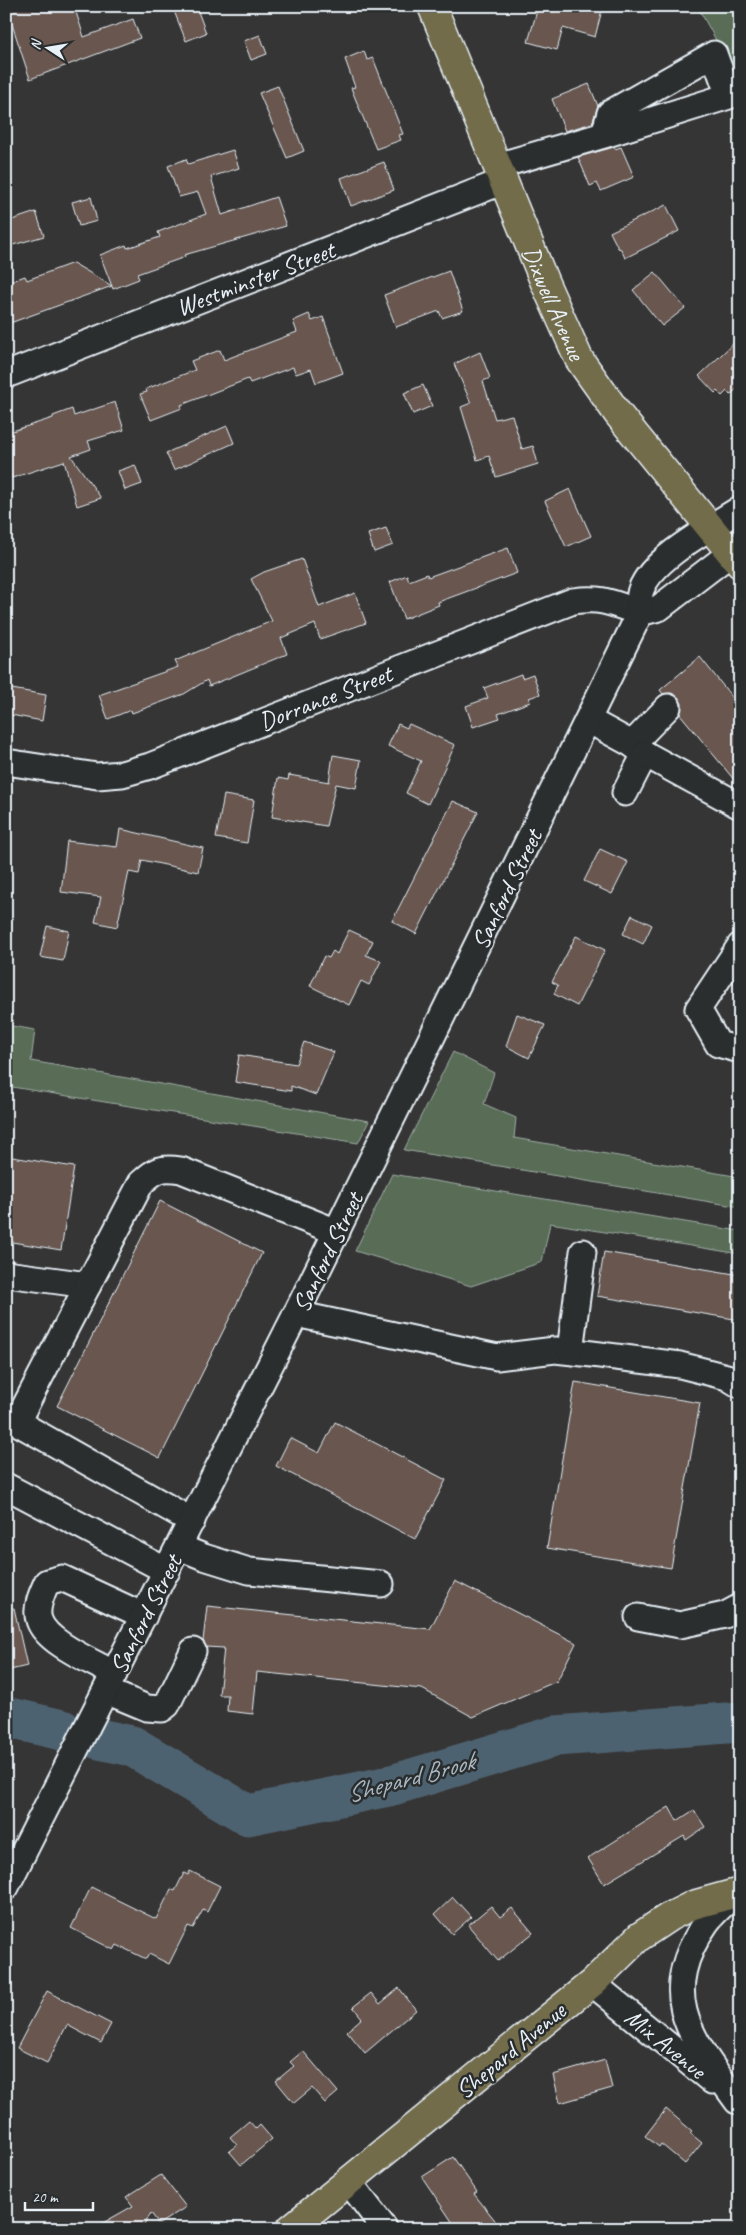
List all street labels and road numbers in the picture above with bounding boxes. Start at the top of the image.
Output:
street label: Westminster Street [172,233,342,324]
street label: Dixwell Avenue [515,241,593,367]
street label: Dorrance Street [254,657,399,738]
street label: Sanford Street [464,822,551,954]
street label: Sanford Street [285,1185,372,1317]
street label: Sanford Street [102,1547,191,1679]
street label: Shepard Avenue [449,1994,574,2106]
street label: Mix Avenue [618,2001,714,2087]

